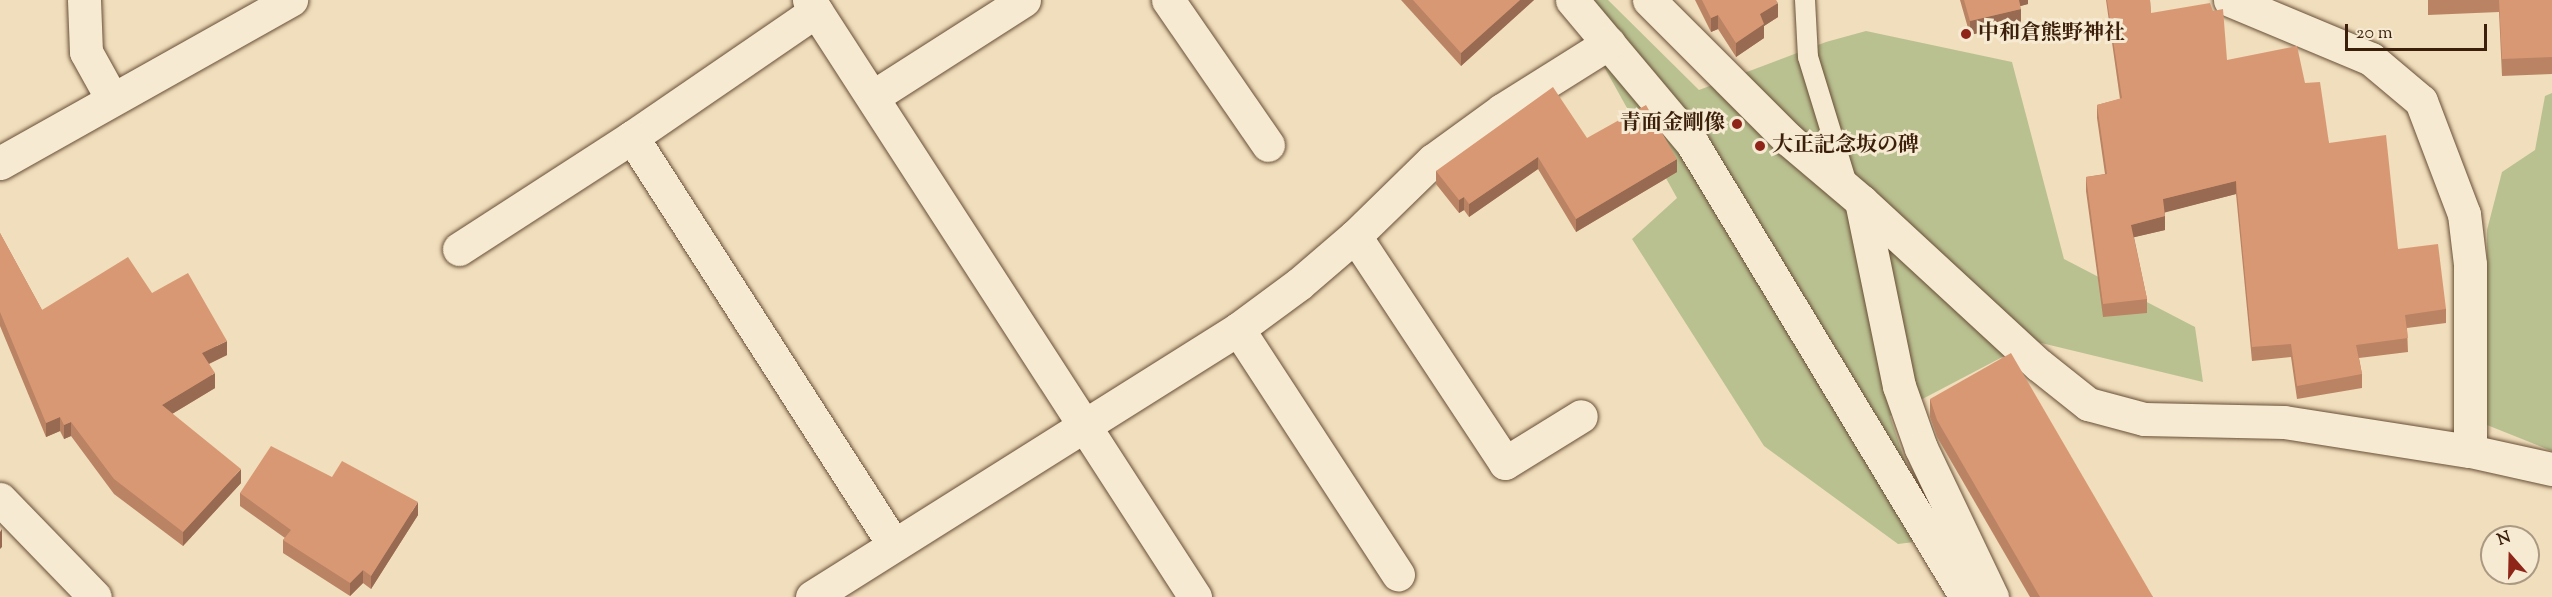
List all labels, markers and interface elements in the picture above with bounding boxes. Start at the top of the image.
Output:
scale bar [2348,12,2490,50]
place label: 中和倉熊野神社 [1978,21,2125,47]
text: 20 m [2356,21,2393,47]
marker: 中和倉熊野神社 [1959,27,1973,41]
place label: 青面金剛像 [1620,111,1725,137]
marker: 青面金剛像 [1730,117,1744,131]
place label: 大正記念坂の碑 [1772,133,1919,159]
marker: 大正記念坂の碑 [1753,139,1767,153]
north arrow [2480,525,2540,585]
text: N [2494,527,2514,552]

